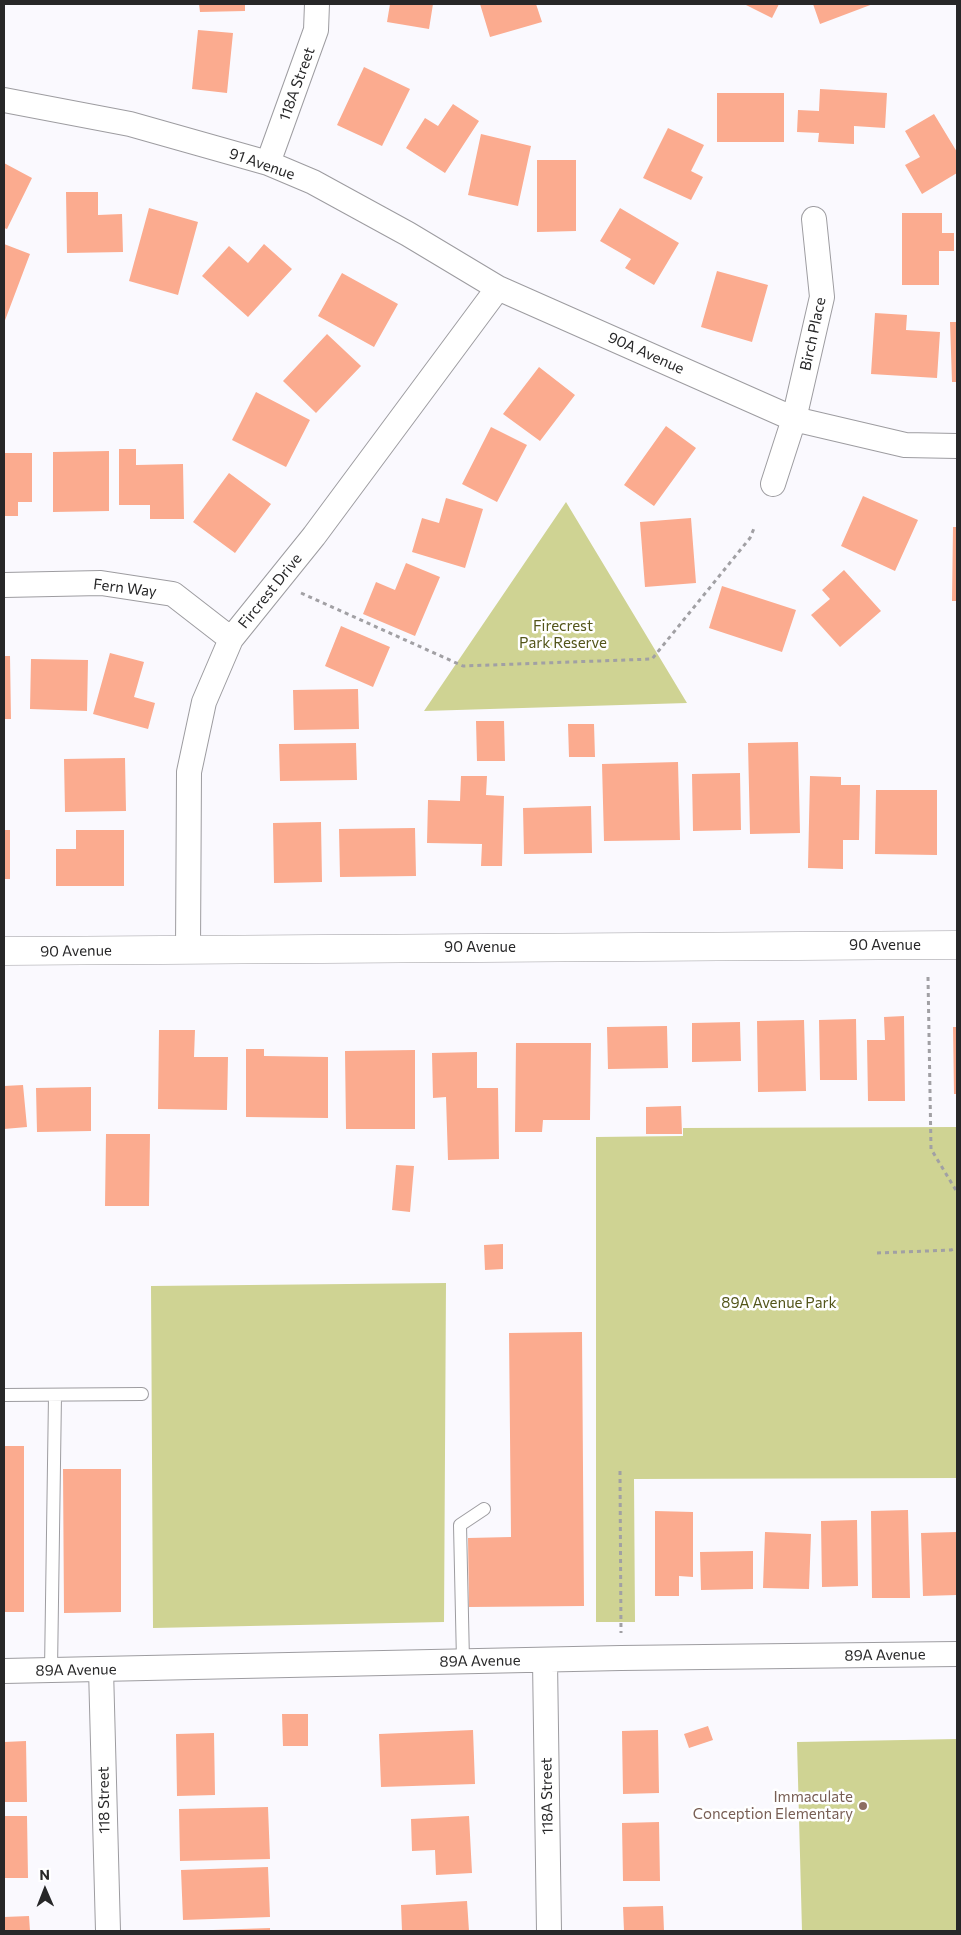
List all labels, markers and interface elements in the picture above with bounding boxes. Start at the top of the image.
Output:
street label: 118A Street [275,45,319,123]
street label: 91 Avenue [227,144,297,184]
street label: Birch Place [796,296,830,372]
street label: 90A Avenue [605,328,687,378]
street label: Fircrest Drive [234,550,306,632]
street label: Fern Way [92,575,158,601]
park label: Firecrest Park Reserve [519,617,607,652]
street label: 90 Avenue [849,936,921,954]
street label: 90 Avenue [444,938,516,956]
street label: 90 Avenue [40,941,112,961]
park label: 89A Avenue Park [721,1294,837,1312]
street label: 89A Avenue [844,1645,926,1665]
street label: 89A Avenue [439,1651,521,1671]
street label: 89A Avenue [35,1660,117,1680]
street label: 118A Street [537,1757,557,1835]
street label: 118 Street [94,1766,114,1834]
place label: Immaculate Conception Elementary [693,1788,853,1823]
marker: Immaculate Conception Elementary [857,1800,869,1812]
north arrow [20,1865,70,1915]
text: N [39,1866,50,1883]

